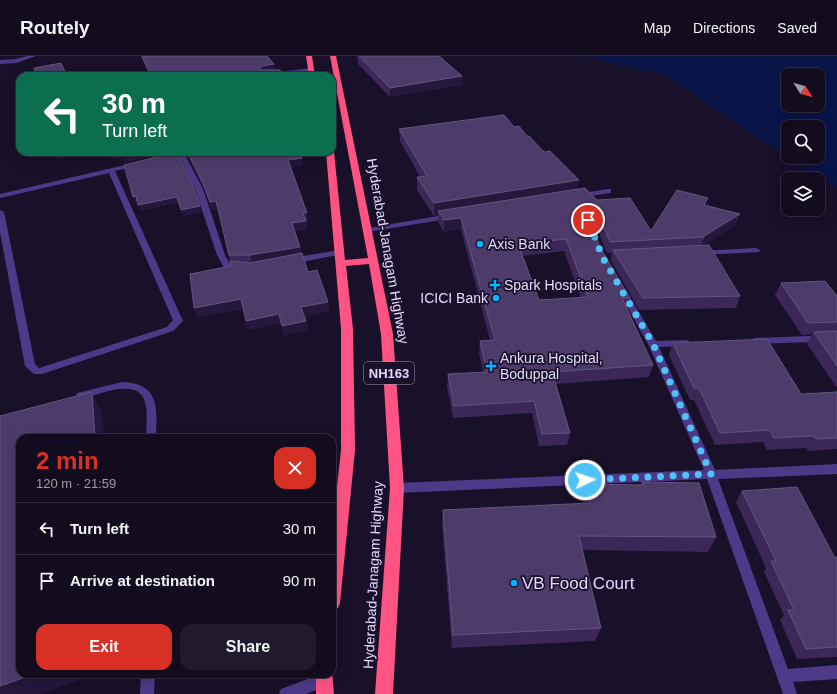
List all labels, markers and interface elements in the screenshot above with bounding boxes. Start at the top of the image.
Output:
text: Routely [20,17,90,38]
text: Map [644,20,671,36]
text: Directions [693,20,755,36]
text: Saved [777,20,817,36]
north arrow [781,68,825,112]
map controls [781,68,825,216]
icon: left [36,88,88,140]
text: 30 m [102,88,166,119]
button: search [781,120,825,164]
text: Turn left [102,121,167,141]
street label: Hyderabad-Janagam Highway [364,157,412,345]
button: layers [781,172,825,216]
pin [571,203,605,237]
icon: arrive [577,209,599,231]
place label: Axis Bank [488,236,551,252]
marker: Axis Bank [475,239,485,249]
place label: Spark Hospitals [504,277,602,293]
marker: Spark Hospitals [489,279,501,291]
place label: ICICI Bank [420,290,489,306]
marker: ICICI Bank [491,293,501,303]
place label: Ankura Hospital, Boduppal [500,350,603,382]
marker: Ankura Hospital, Boduppal [485,360,497,372]
road number: NH163 [364,362,414,384]
text: 2 min [36,447,99,474]
button: close [274,447,316,489]
position arrow [564,459,606,501]
text: 120 m · 21:59 [36,476,116,491]
street label: Hyderabad-Janagam Highway [360,481,386,669]
icon: left [36,518,58,540]
text: Turn left [70,520,129,537]
text: 30 m [283,520,316,537]
icon: arrive [36,570,58,592]
text: Arrive at destination [70,572,215,589]
text: 90 m [283,572,316,589]
place label: VB Food Court [522,574,635,593]
marker: VB Food Court [509,578,519,588]
button: Exit [36,624,172,670]
button: Share [180,624,316,670]

